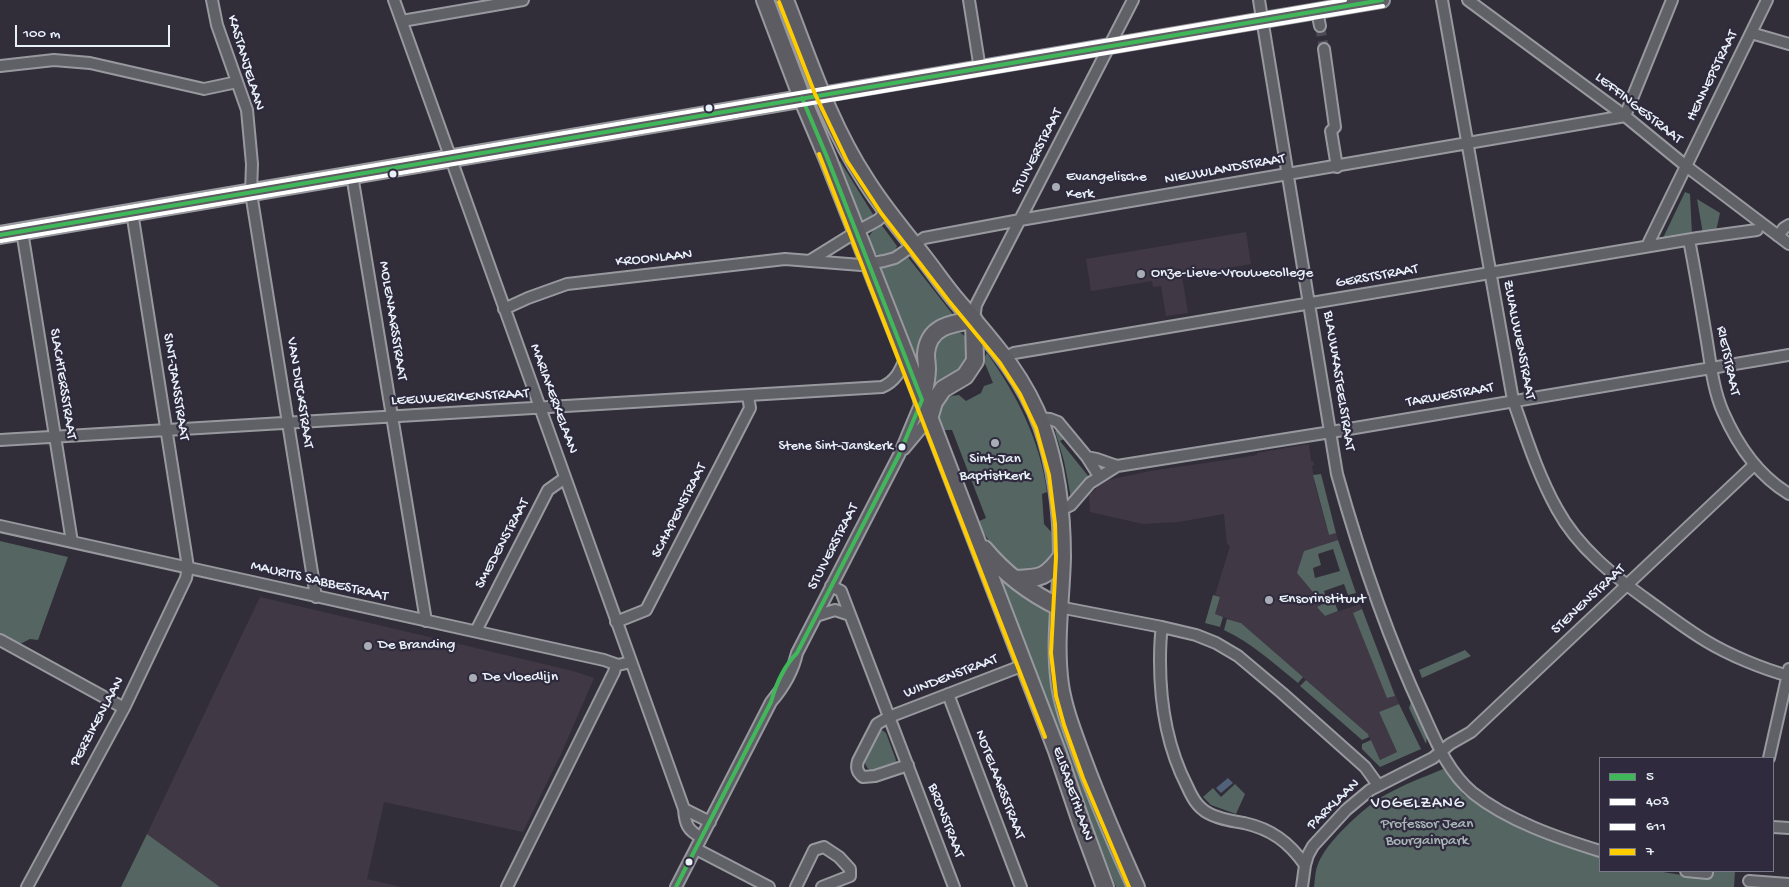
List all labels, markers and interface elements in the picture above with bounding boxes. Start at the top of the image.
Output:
street label: KASTANJELAAN [222,13,268,113]
scale bar [18,15,172,47]
text: 100 m [23,25,60,43]
street label: HENNEPSTRAAT [1683,27,1743,125]
street label: LEFFINGESTRAAT [1591,69,1685,149]
unlabelled marker [704,103,714,113]
street label: STUIVERSTRAAT [1009,106,1067,198]
street label: NIEUWLANDSTRAAT [1163,151,1287,189]
unlabelled marker [388,169,398,179]
place label: Evangelische Kerk [1066,169,1147,204]
marker: Evangelische Kerk [1050,181,1062,193]
street label: KROONLAAN [615,246,693,272]
street label: MOLENAARSSTRAAT [374,260,410,382]
street label: GERSTSTRAAT [1334,261,1420,293]
place label: Onze-Lieve-Vrouwecollege [1151,265,1313,283]
marker: Onze-Lieve-Vrouwecollege [1135,268,1147,280]
street label: ZWALUWENSTRAAT [1498,279,1538,401]
street label: BLAUWKASTEELSTRAAT [1318,310,1358,452]
street label: RIETSTRAAT [1711,325,1743,397]
street label: SLACHTERSSTRAAT [44,327,80,441]
street label: SINT-JANSSTRAAT [158,332,192,442]
street label: VAN DIJCKSTRAAT [281,336,317,450]
street label: MARIAKERKELAAN [525,342,581,456]
street label: TARWESTRAAT [1405,379,1495,413]
street label: LEEUWERIKENSTRAAT [391,385,529,411]
marker: Sint-Jan Baptistkerk [989,437,1001,449]
place label: Stene Sint-Janskerk [778,439,893,455]
marker: Stene Sint-Janskerk [897,442,907,452]
place label: Sint-Jan Baptistkerk [960,451,1030,486]
street label: SCHAPENSTRAAT [648,461,712,561]
street label: SMEDENSTRAAT [472,496,534,592]
street label: STUIVERSTRAAT [805,501,863,593]
street label: MAURITS SABBESTRAAT [249,557,389,607]
street label: STENENSTRAAT [1548,561,1630,639]
place label: Ensorinstituut [1279,591,1366,609]
marker: Ensorinstituut [1263,594,1275,606]
place label: De Branding [378,637,455,655]
marker: De Branding [362,640,374,652]
street label: WINDENSTRAAT [902,651,1000,703]
place label: De Vloedlijn [483,669,558,687]
marker: De Vloedlijn [467,672,479,684]
street label: PERZIKENLAAN [67,674,129,770]
street label: NOTELAARSSTRAAT [970,728,1028,842]
street label: ELISABETHLAAN [1047,744,1097,844]
legend [1599,757,1774,872]
text: 5 [1646,768,1654,786]
street label: PARKLAAN [1304,776,1364,834]
street label: BRONSTRAAT [923,781,967,861]
text: 403 [1646,793,1669,811]
district label: VOGELZANG [1370,795,1466,815]
park label: Professor Jean Bourgainpark [1381,816,1473,851]
text: 611 [1646,818,1666,836]
text: 7 [1646,843,1654,861]
unlabelled marker [684,857,694,867]

